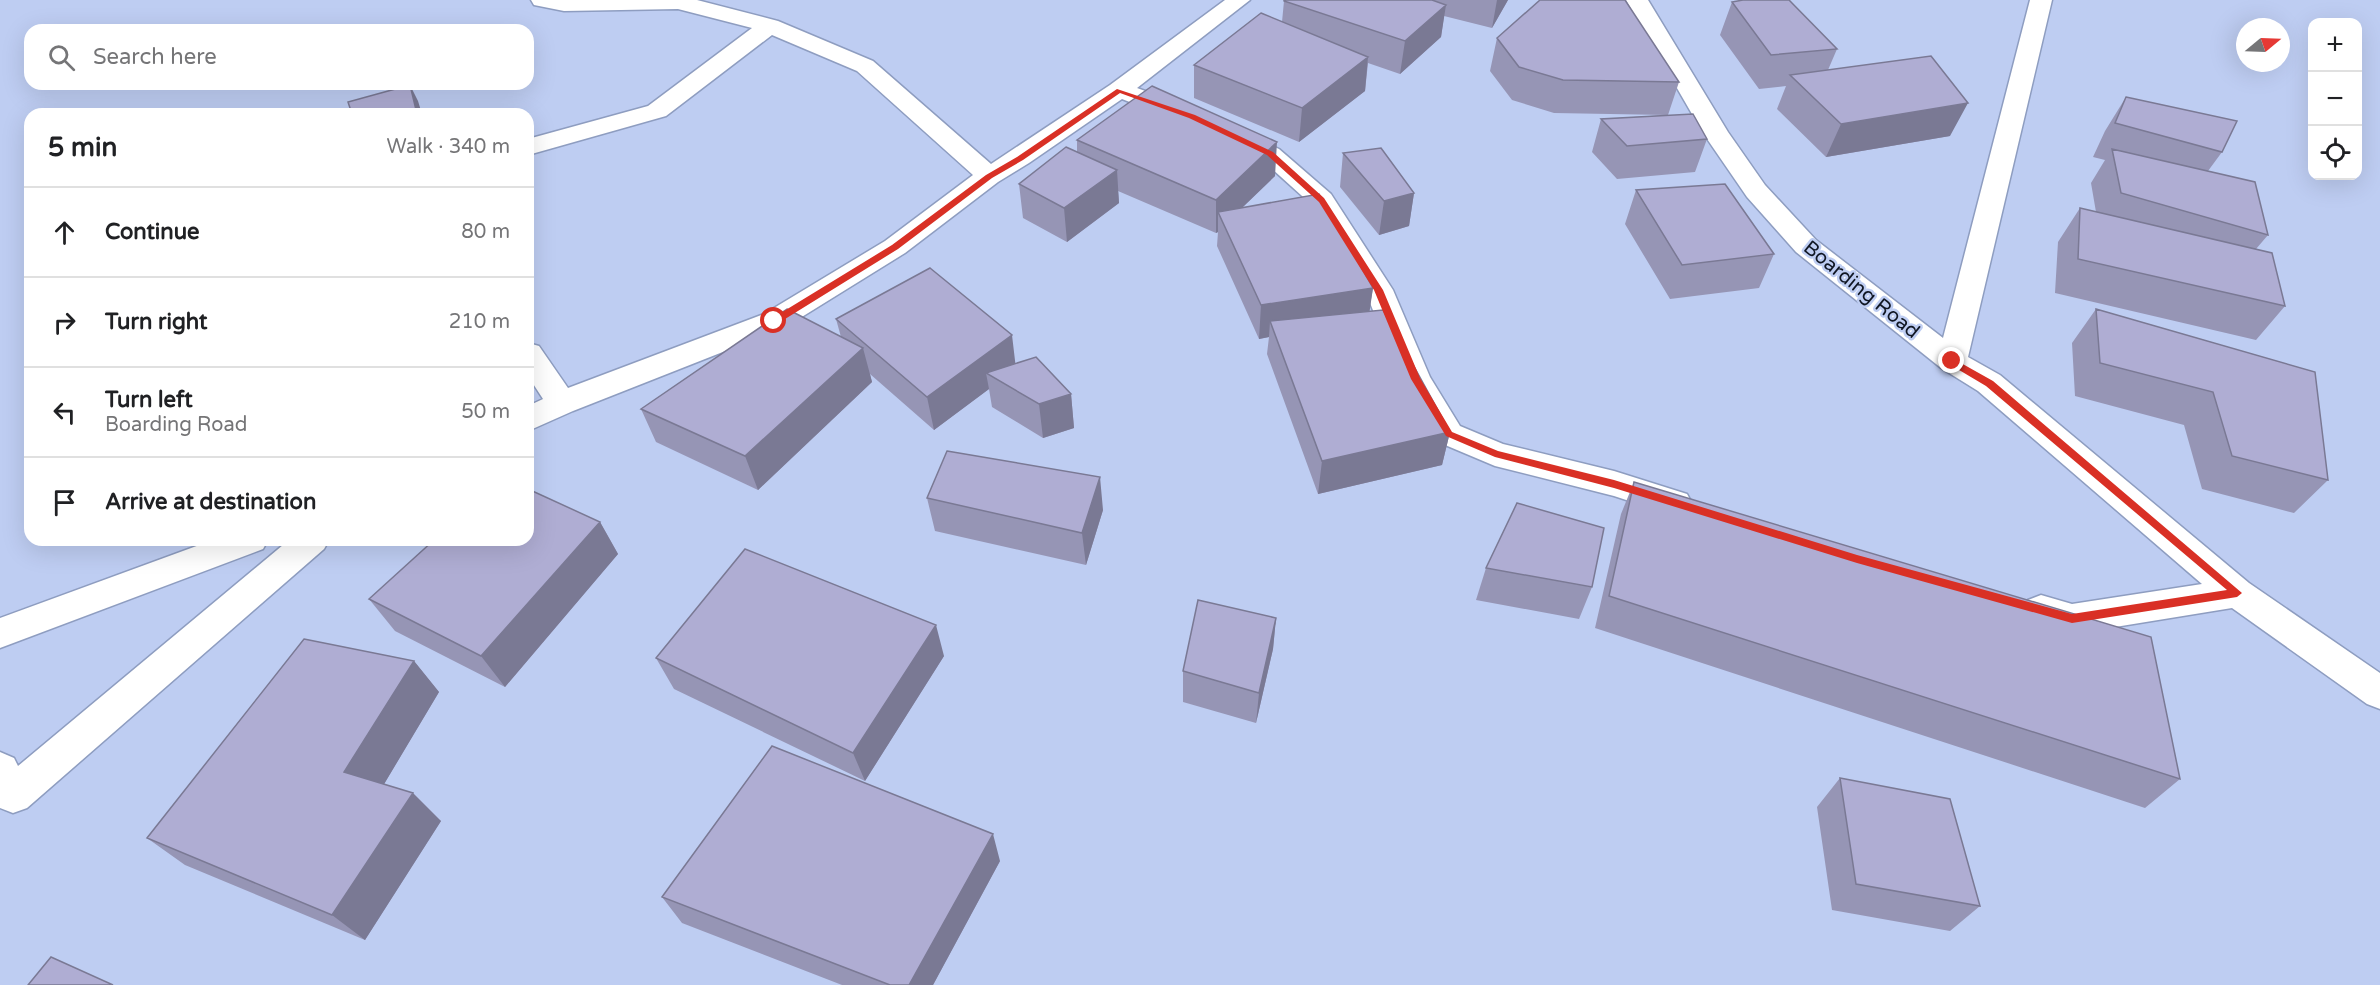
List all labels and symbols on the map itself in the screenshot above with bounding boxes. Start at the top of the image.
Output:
north arrow [2236,18,2290,72]
street label: Boarding Road [1798,236,1924,344]
route start [760,307,786,333]
route end [1938,347,1964,373]

